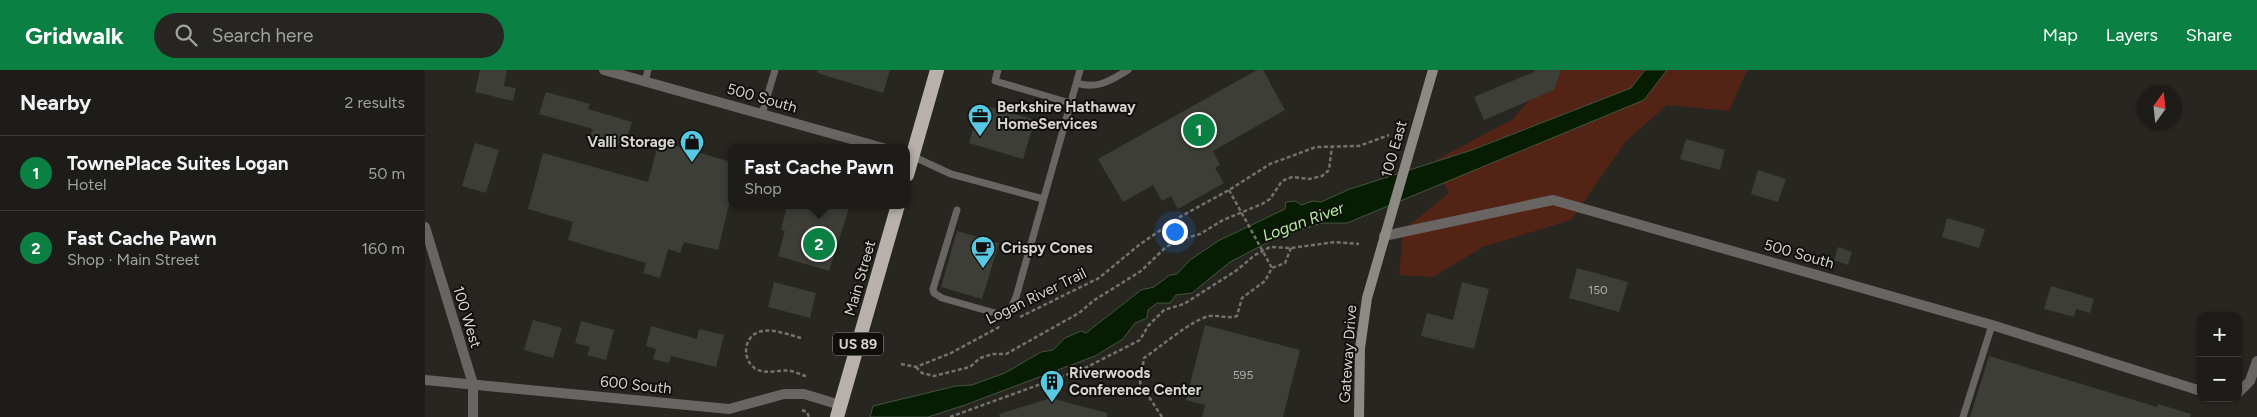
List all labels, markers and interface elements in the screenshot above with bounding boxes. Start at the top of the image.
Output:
search box [154,13,504,58]
text: Gridwalk [25,21,124,50]
icon: search [172,21,200,49]
text: Search here [212,24,313,47]
text: Map [2043,24,2078,46]
text: Layers [2106,24,2158,46]
text: Share [2186,24,2232,46]
street label: 500 South [725,79,799,117]
north arrow [2137,85,2182,130]
text: Nearby [20,90,91,115]
text: 2 results [345,93,405,112]
place label: Berkshire Hathaway HomeServices [997,98,1136,133]
office icon: Berkshire Hathaway HomeServices [967,103,993,137]
pin: 1 [1183,111,1215,149]
street label: 100 East [1377,118,1411,180]
shop icon: Valli Storage [679,129,705,163]
place label: Valli Storage [587,133,676,151]
popup [728,144,910,209]
text: TownePlace Suites Logan [67,152,289,175]
text: Fast Cache Pawn [744,156,894,179]
text: 1 [33,164,39,183]
text: 50 m [368,164,405,183]
text: Hotel [67,175,107,194]
text: Shop [744,179,782,198]
water label: Logan River [1260,198,1347,245]
your location [1162,219,1188,245]
pin: 2 [803,225,835,263]
text: Fast Cache Pawn [67,227,216,250]
cafe icon: Crispy Cones [970,235,996,269]
street label: 500 South [1762,235,1836,273]
street label: Main Street [841,238,879,318]
text: 2 [31,239,41,258]
text: 160 m [362,239,405,258]
place label: Crispy Cones [1001,239,1093,257]
text: Shop · Main Street [67,250,200,269]
street label: Logan River Trail [983,264,1089,328]
house number: 150 [1588,283,1608,297]
street label: 100 West [449,284,485,350]
street label: Gateway Drive [1336,304,1360,404]
map controls [2197,312,2242,402]
button: + [2197,312,2242,357]
road number: US 89 [833,332,883,356]
button: − [2197,357,2242,402]
place label: Riverwoods Conference Center [1069,364,1202,399]
house number: 595 [1233,368,1253,382]
building icon: Riverwoods Conference Center [1039,369,1065,403]
street label: 600 South [599,372,673,398]

